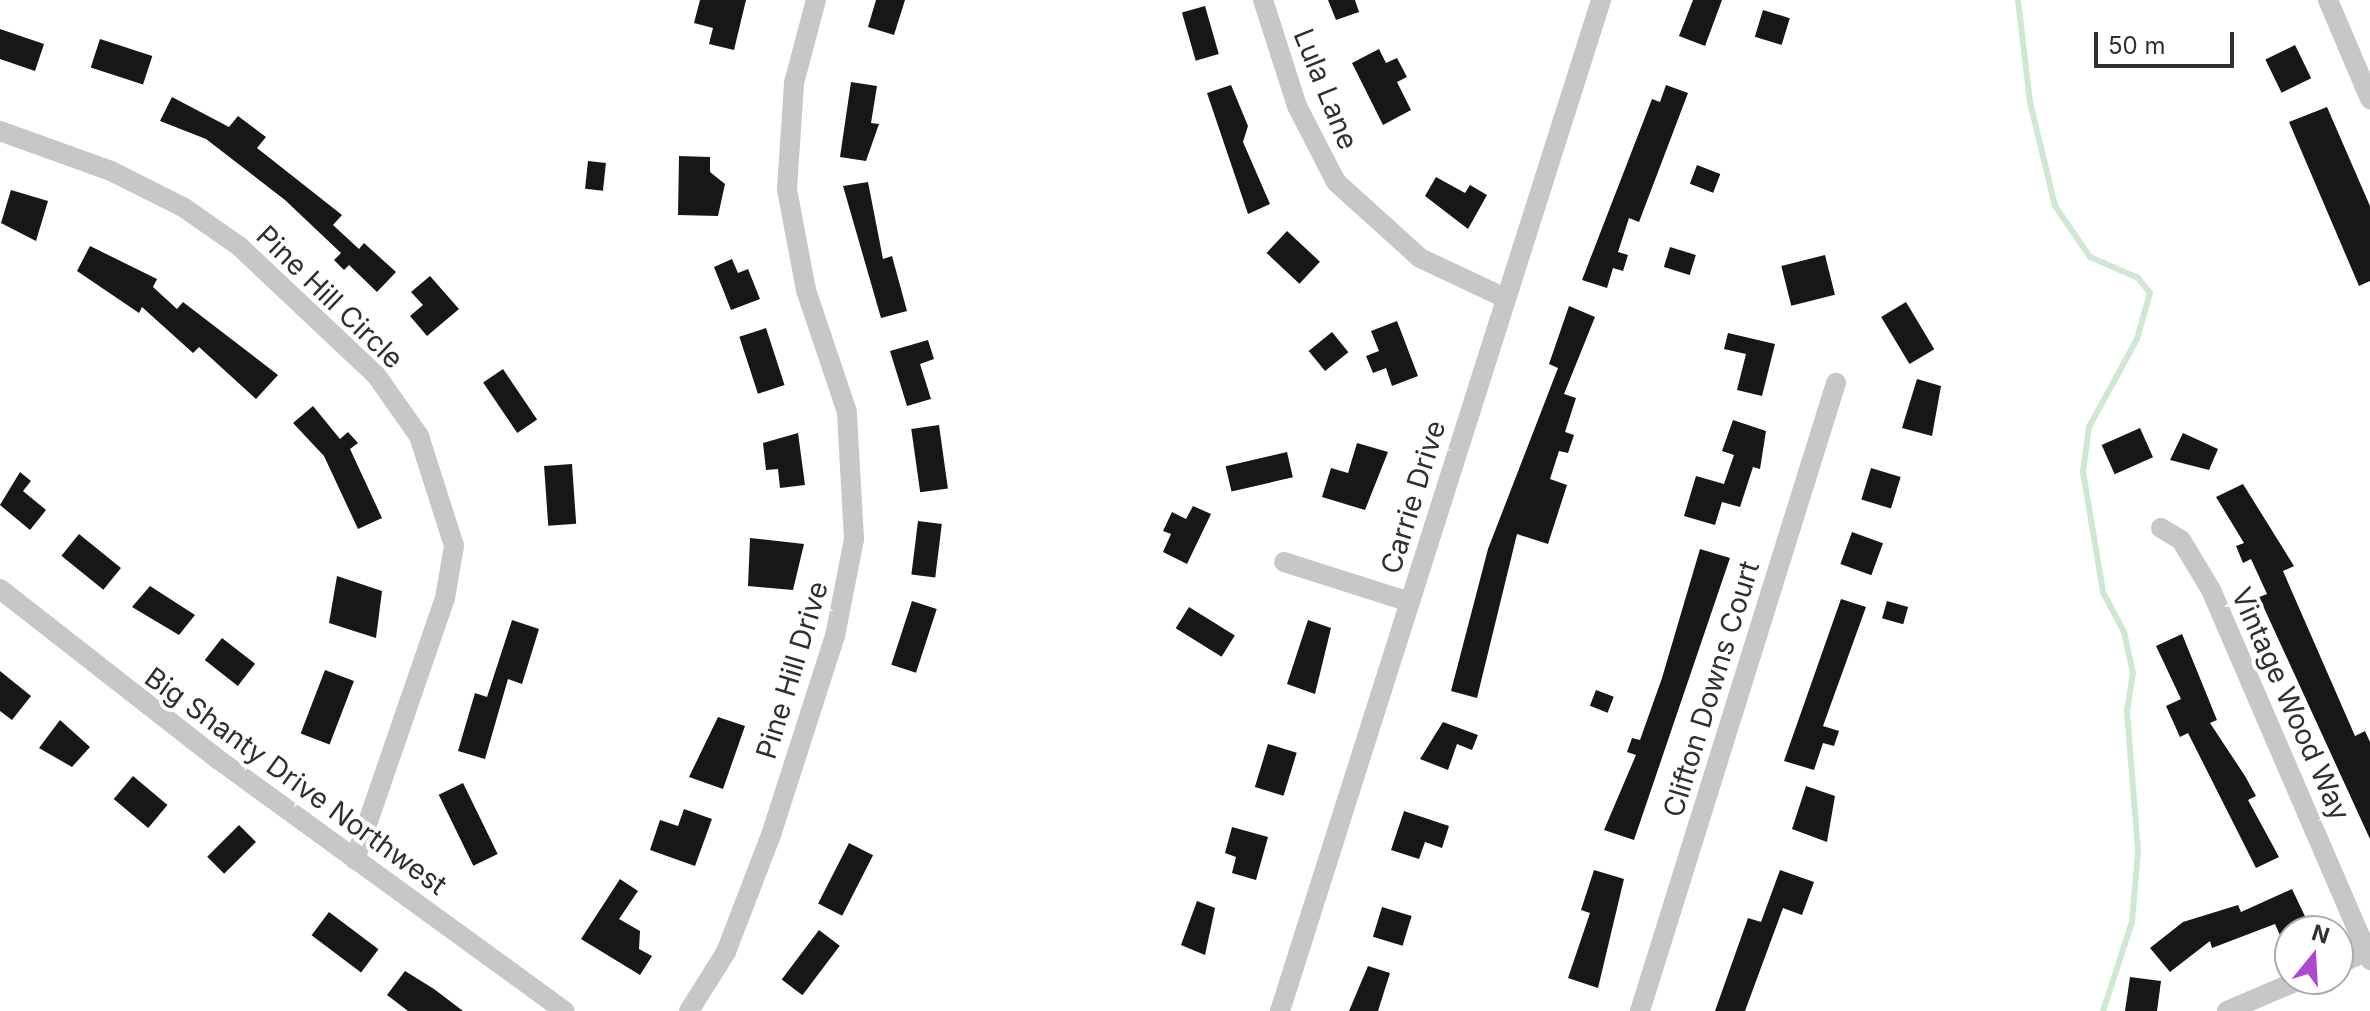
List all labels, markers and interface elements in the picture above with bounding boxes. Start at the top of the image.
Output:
scale bar [2098,16,2238,66]
street label: Lula Lane [1287,24,1365,154]
text: 50 m [2108,31,2166,60]
street label: Pine Hill Circle [250,219,410,375]
street label: Carrie Drive [1374,416,1452,578]
street label: Clifton Downs Court [1656,557,1766,821]
street label: Pine Hill Drive [749,577,835,763]
street label: Vintage Wood Way [2225,583,2357,825]
street label: Big Shanty Drive Northwest [139,660,453,902]
north arrow [2274,915,2354,995]
text: N [2309,919,2333,949]

